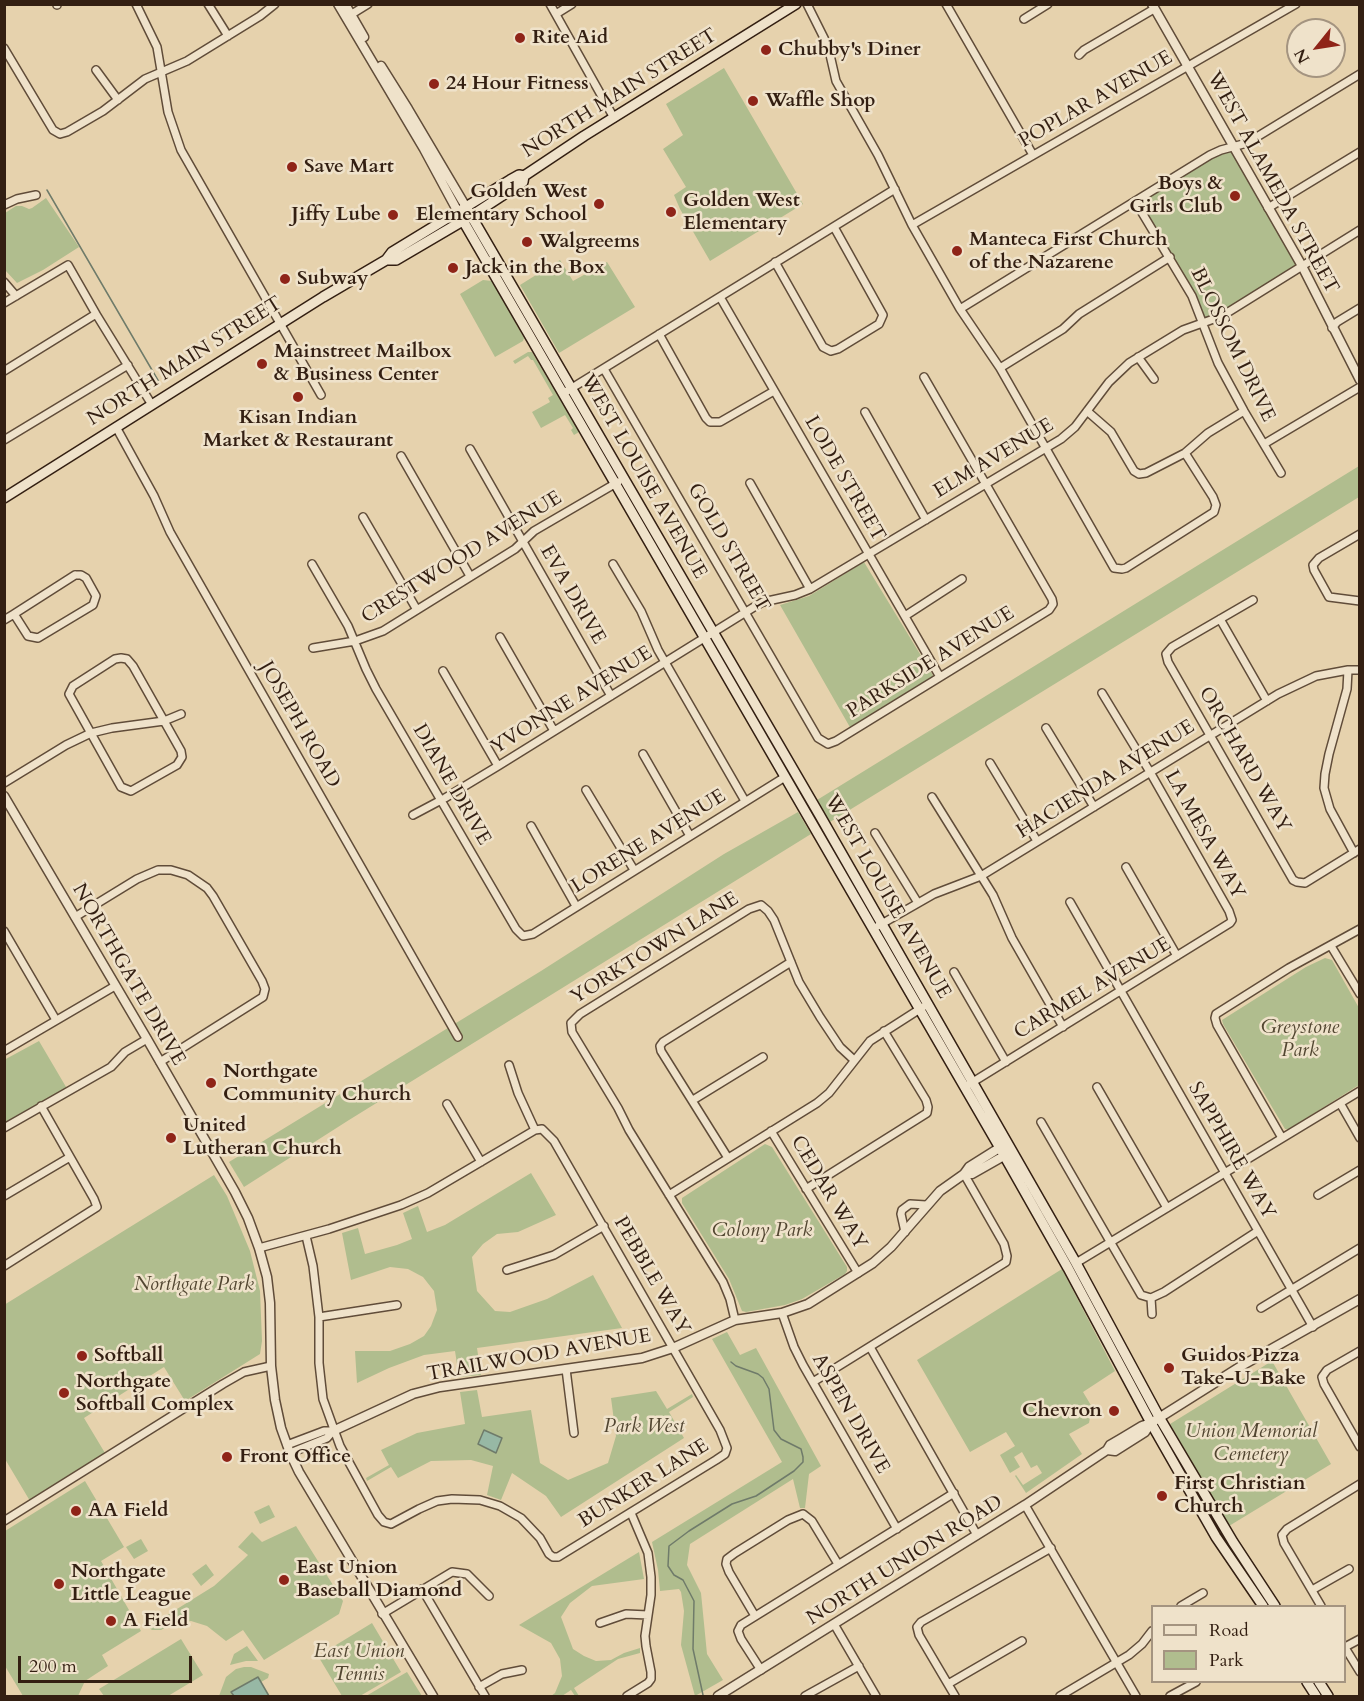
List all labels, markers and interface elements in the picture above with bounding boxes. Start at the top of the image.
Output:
north arrow [1286,18,1346,78]
street label: NORTH MAIN STREET [518,24,722,164]
place label: Rite Aid [532,26,608,50]
marker: Rite Aid [513,31,527,45]
place label: Chubby's Diner [778,38,921,62]
marker: Chubby's Diner [759,43,773,57]
text: N [1289,44,1315,68]
street label: POPLAR AVENUE [1015,46,1177,154]
street label: WEST ALAMEDA STREET [1201,68,1343,298]
place label: 24 Hour Fitness [446,72,589,96]
marker: 24 Hour Fitness [427,77,441,91]
place label: Waffle Shop [765,89,876,113]
marker: Waffle Shop [746,94,760,108]
place label: Save Mart [304,155,394,179]
marker: Save Mart [285,160,299,174]
place label: Boys & Girls Club [1129,172,1223,219]
place label: Golden West Elementary School [415,180,587,227]
place label: Golden West Elementary [683,189,800,236]
marker: Boys & Girls Club [1228,189,1242,203]
marker: Golden West Elementary School [592,197,606,211]
place label: Jiffy Lube [291,203,381,227]
marker: Golden West Elementary [664,205,678,219]
marker: Jiffy Lube [386,208,400,222]
place label: Manteca First Church of the Nazarene [969,228,1168,275]
place label: Walgreems [539,230,640,254]
marker: Walgreems [520,235,534,249]
marker: Manteca First Church of the Nazarene [950,244,964,258]
place label: Jack in the Box [465,256,605,280]
marker: Jack in the Box [446,261,460,275]
street label: BLOSSOM DRIVE [1184,264,1280,426]
place label: Subway [297,267,368,291]
marker: Subway [278,272,292,286]
street label: NORTH MAIN STREET [83,292,287,432]
place label: Mainstreet Mailbox & Business Center [274,340,452,387]
marker: Mainstreet Mailbox & Business Center [255,357,269,371]
street label: WEST LOUISE AVENUE [575,371,711,583]
marker: Kisan Indian Market & Restaurant [291,390,305,404]
place label: Kisan Indian Market & Restaurant [203,406,393,453]
street label: LODE STREET [798,412,890,546]
street label: ELM AVENUE [930,414,1058,504]
street label: GOLD STREET [681,479,775,617]
street label: CRESTWOOD AVENUE [357,486,567,630]
street label: EVA DRIVE [534,541,610,649]
street label: PARKSIDE AVENUE [843,602,1019,724]
street label: YVONNE AVENUE [487,642,657,760]
street label: JOSEPH ROAD [253,658,345,792]
street label: ORCHARD WAY [1193,683,1295,837]
street label: HACIENDA AVENUE [1013,715,1199,845]
street label: DIANE DRIVE [407,720,495,850]
street label: LA MESA WAY [1159,766,1249,904]
street label: LORENE AVENUE [567,785,731,899]
street label: WEST LOUISE AVENUE [819,791,955,1003]
street label: NORTHGATE DRIVE [66,880,190,1070]
street label: YORKTOWN LANE [567,888,743,1010]
street label: CARMEL AVENUE [1010,933,1176,1045]
park label: Greystone Park [1261,1016,1339,1063]
place label: Northgate Community Church [223,1060,411,1107]
marker: Northgate Community Church [204,1076,218,1090]
street label: SAPPHIRE WAY [1182,1078,1280,1224]
place label: United Lutheran Church [183,1114,342,1161]
marker: United Lutheran Church [164,1131,178,1145]
street label: CEDAR WAY [785,1132,871,1254]
street label: PEBBLE WAY [608,1213,694,1339]
park label: Colony Park [712,1219,812,1243]
park label: Northgate Park [134,1273,254,1297]
street label: TRAILWOOD AVENUE [425,1324,653,1388]
place label: Softball [94,1344,163,1368]
place label: Guidos Pizza Take-U-Bake [1181,1344,1306,1391]
marker: Softball [75,1349,89,1363]
street label: ASPEN DRIVE [806,1350,894,1478]
marker: Guidos Pizza Take-U-Bake [1162,1361,1176,1375]
place label: Northgate Softball Complex [76,1370,234,1417]
marker: Northgate Softball Complex [57,1386,71,1400]
place label: Chevron [1022,1399,1102,1423]
marker: Chevron [1107,1404,1121,1418]
park label: Park West [604,1415,684,1439]
park label: Union Memorial Cemetery [1185,1420,1317,1467]
street label: BUNKER LANE [574,1434,714,1534]
place label: Front Office [239,1445,351,1469]
marker: Front Office [220,1450,234,1464]
place label: First Christian Church [1174,1472,1306,1519]
marker: First Christian Church [1155,1489,1169,1503]
street label: NORTH UNION ROAD [803,1491,1007,1631]
place label: AA Field [88,1499,168,1523]
marker: AA Field [69,1504,83,1518]
place label: East Union Baseball Diamond [296,1556,462,1603]
place label: Northgate Little League [71,1560,191,1607]
marker: East Union Baseball Diamond [277,1573,291,1587]
marker: Northgate Little League [52,1577,66,1591]
legend [1151,1605,1346,1683]
place label: A Field [123,1609,188,1633]
marker: A Field [104,1614,118,1628]
text: Road [1209,1618,1249,1643]
park label: East Union Tennis [314,1640,404,1687]
scale bar [21,1644,195,1682]
text: Park [1209,1648,1244,1673]
text: 200 m [29,1654,77,1679]

